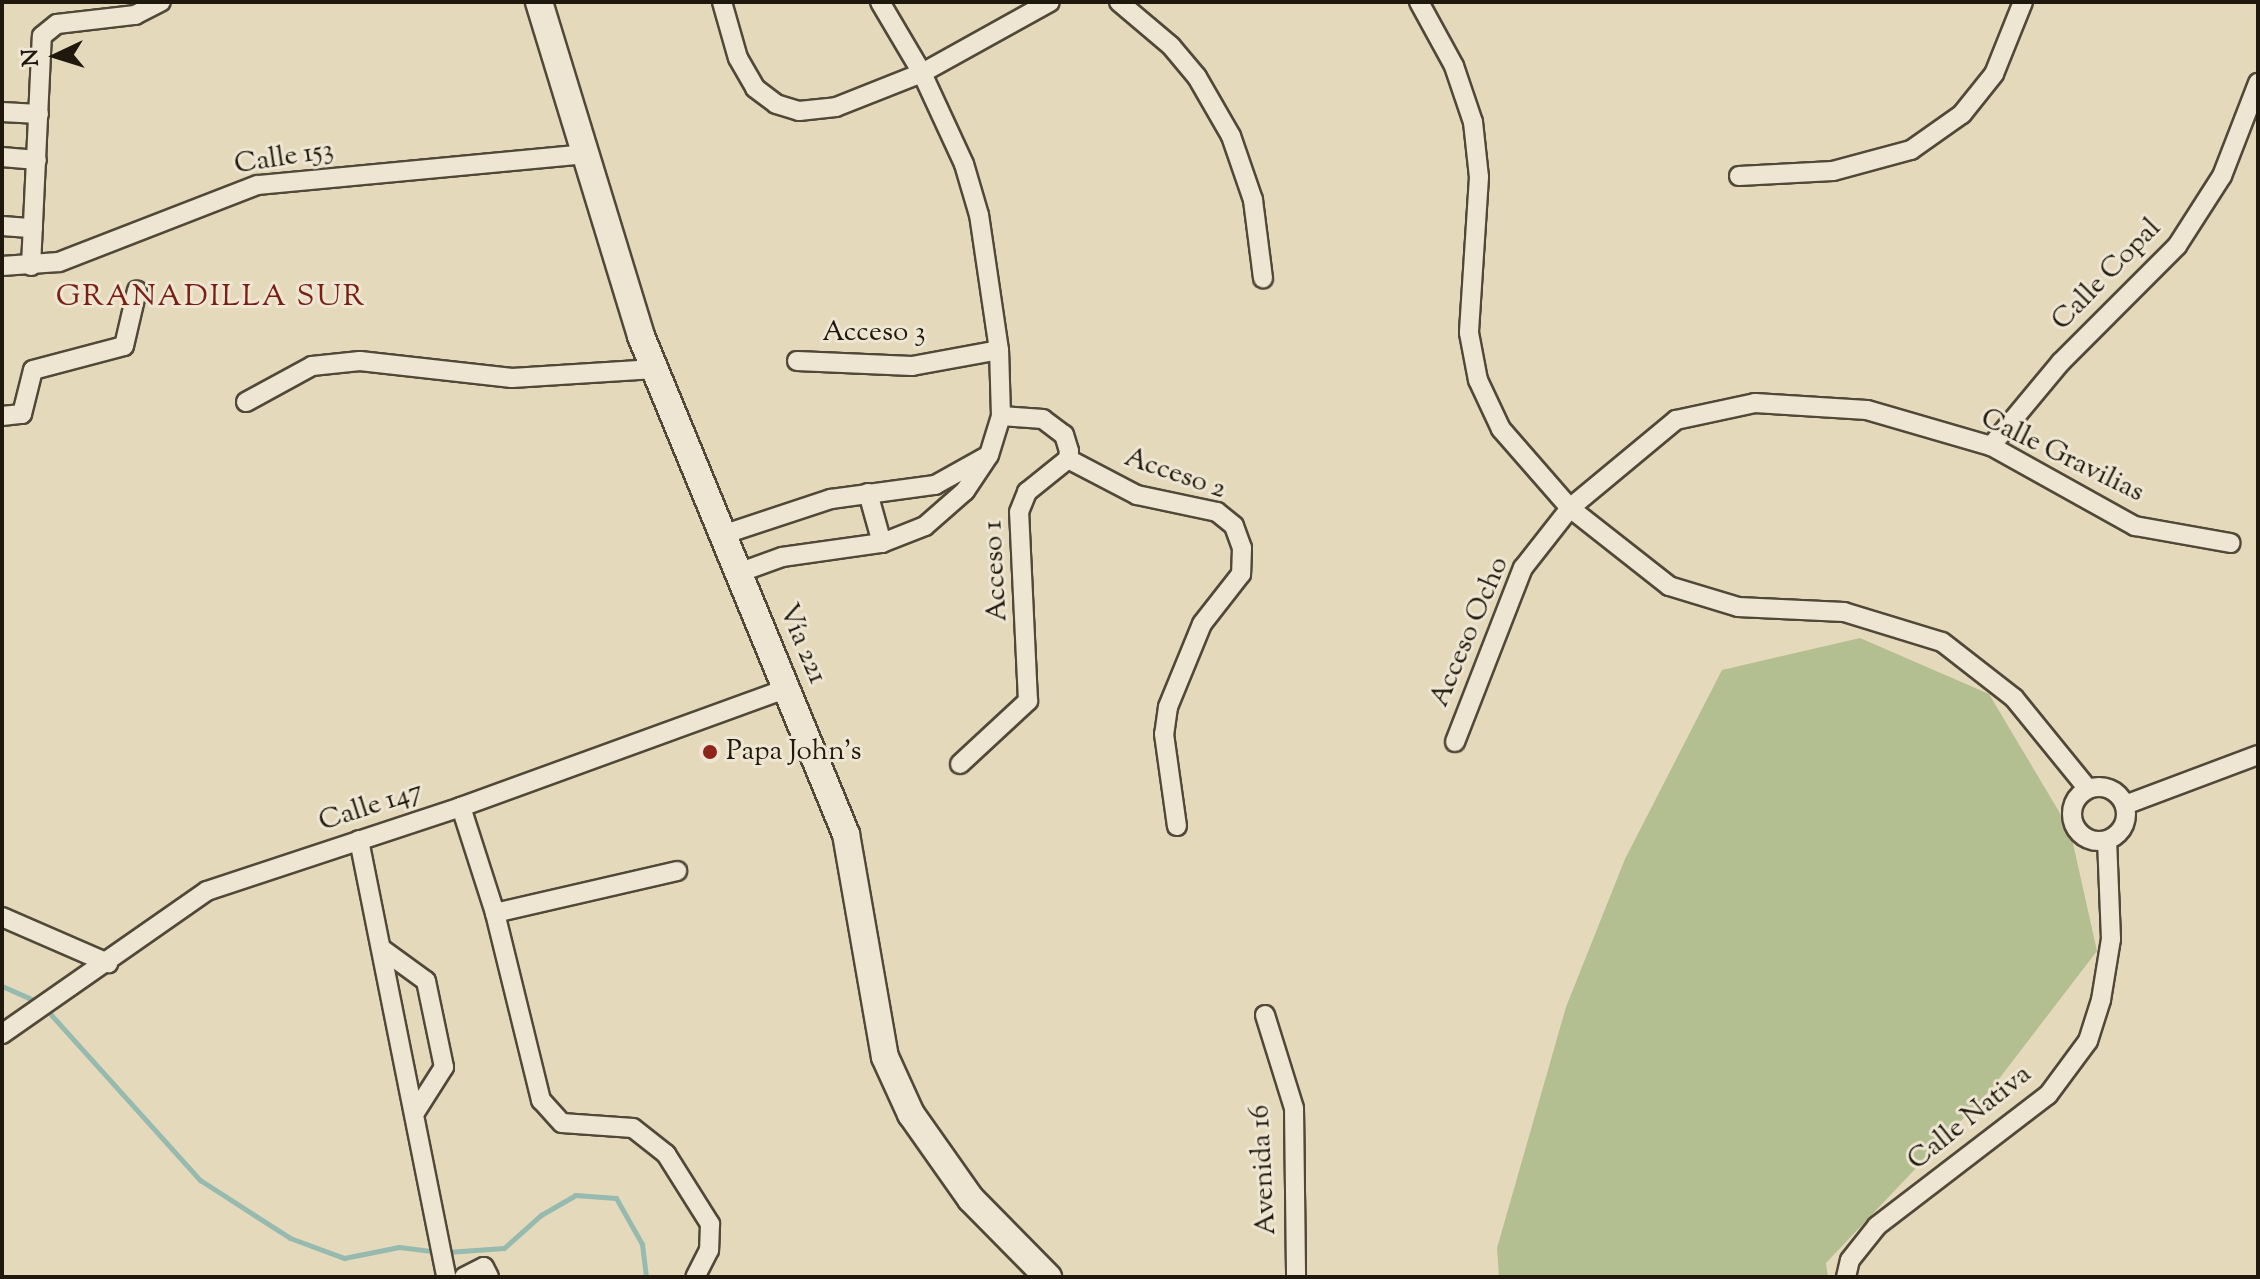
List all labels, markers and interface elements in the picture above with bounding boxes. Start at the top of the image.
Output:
north arrow [16,16,96,96]
text: N [15,48,49,68]
street label: Calle 153 [232,134,336,182]
street label: Calle Copal [2045,212,2169,338]
district label: GRANADILLA SUR [56,280,366,316]
street label: Acceso 3 [822,316,926,350]
street label: Calle Gravilias [1975,402,2149,510]
street label: Acceso 2 [1120,441,1230,507]
street label: Acceso 1 [977,519,1015,623]
street label: Acceso Ocho [1423,552,1517,712]
street label: Vía 221 [770,599,834,689]
place label: Papa John's [726,735,861,769]
marker: Papa John's [701,743,719,761]
street label: Calle 147 [315,774,427,840]
street label: Calle Nativa [1901,1058,2039,1178]
street label: Avenida 16 [1244,1104,1284,1236]

